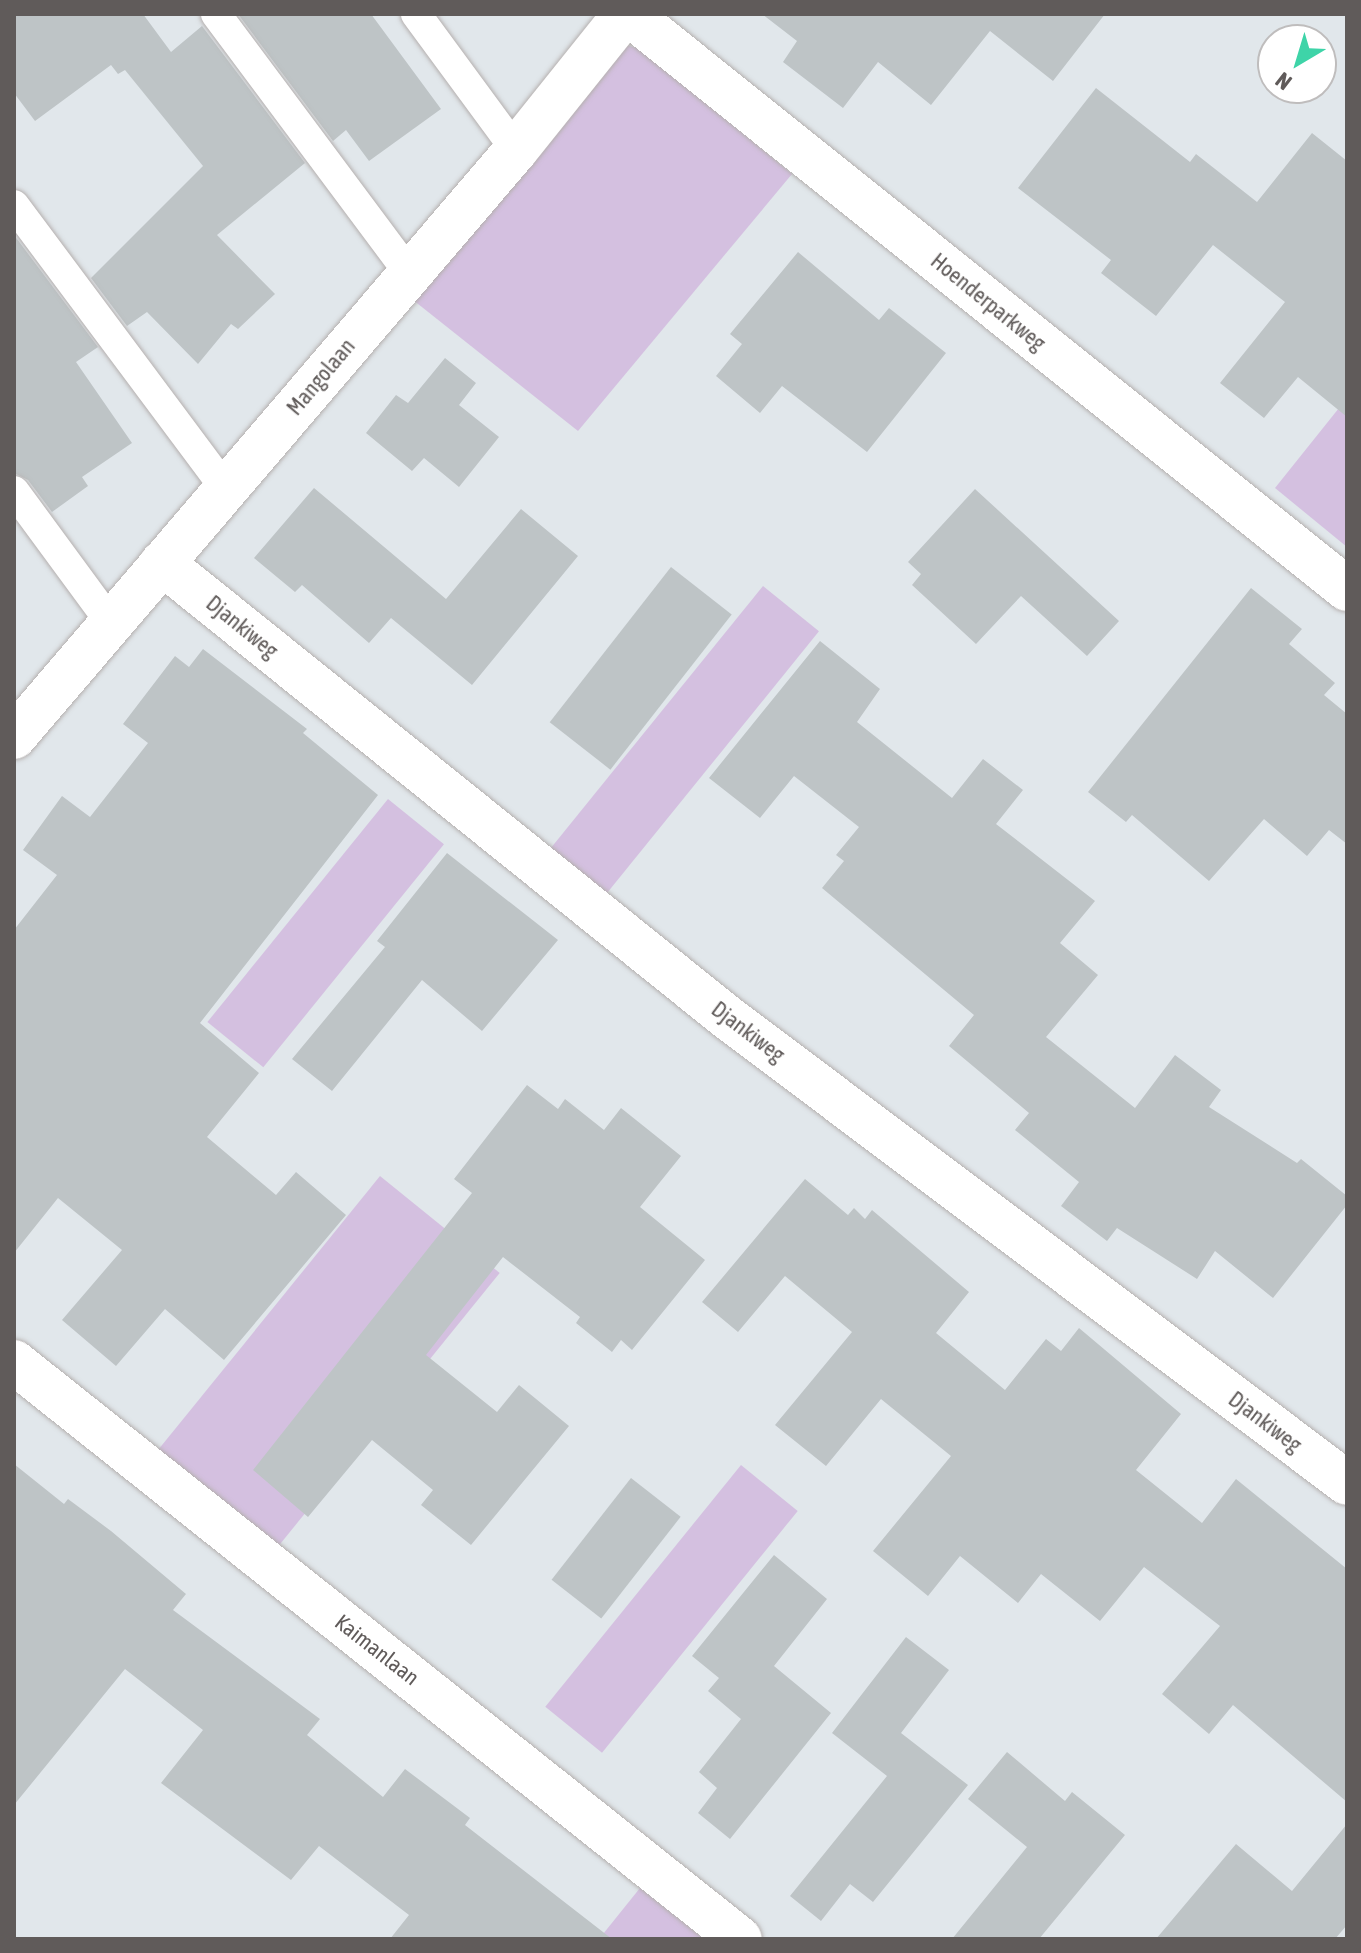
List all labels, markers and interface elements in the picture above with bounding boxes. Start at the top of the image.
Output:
north arrow [1257,24,1337,104]
text: N [1270,67,1297,96]
street label: Hoenderparkweg [925,248,1051,356]
street label: Mangolaan [281,333,361,421]
street label: Djankiweg [201,590,283,664]
street label: Djankiweg [706,996,790,1068]
street label: Djankiweg [1223,1386,1307,1458]
street label: Kaimanlaan [330,1609,424,1691]

